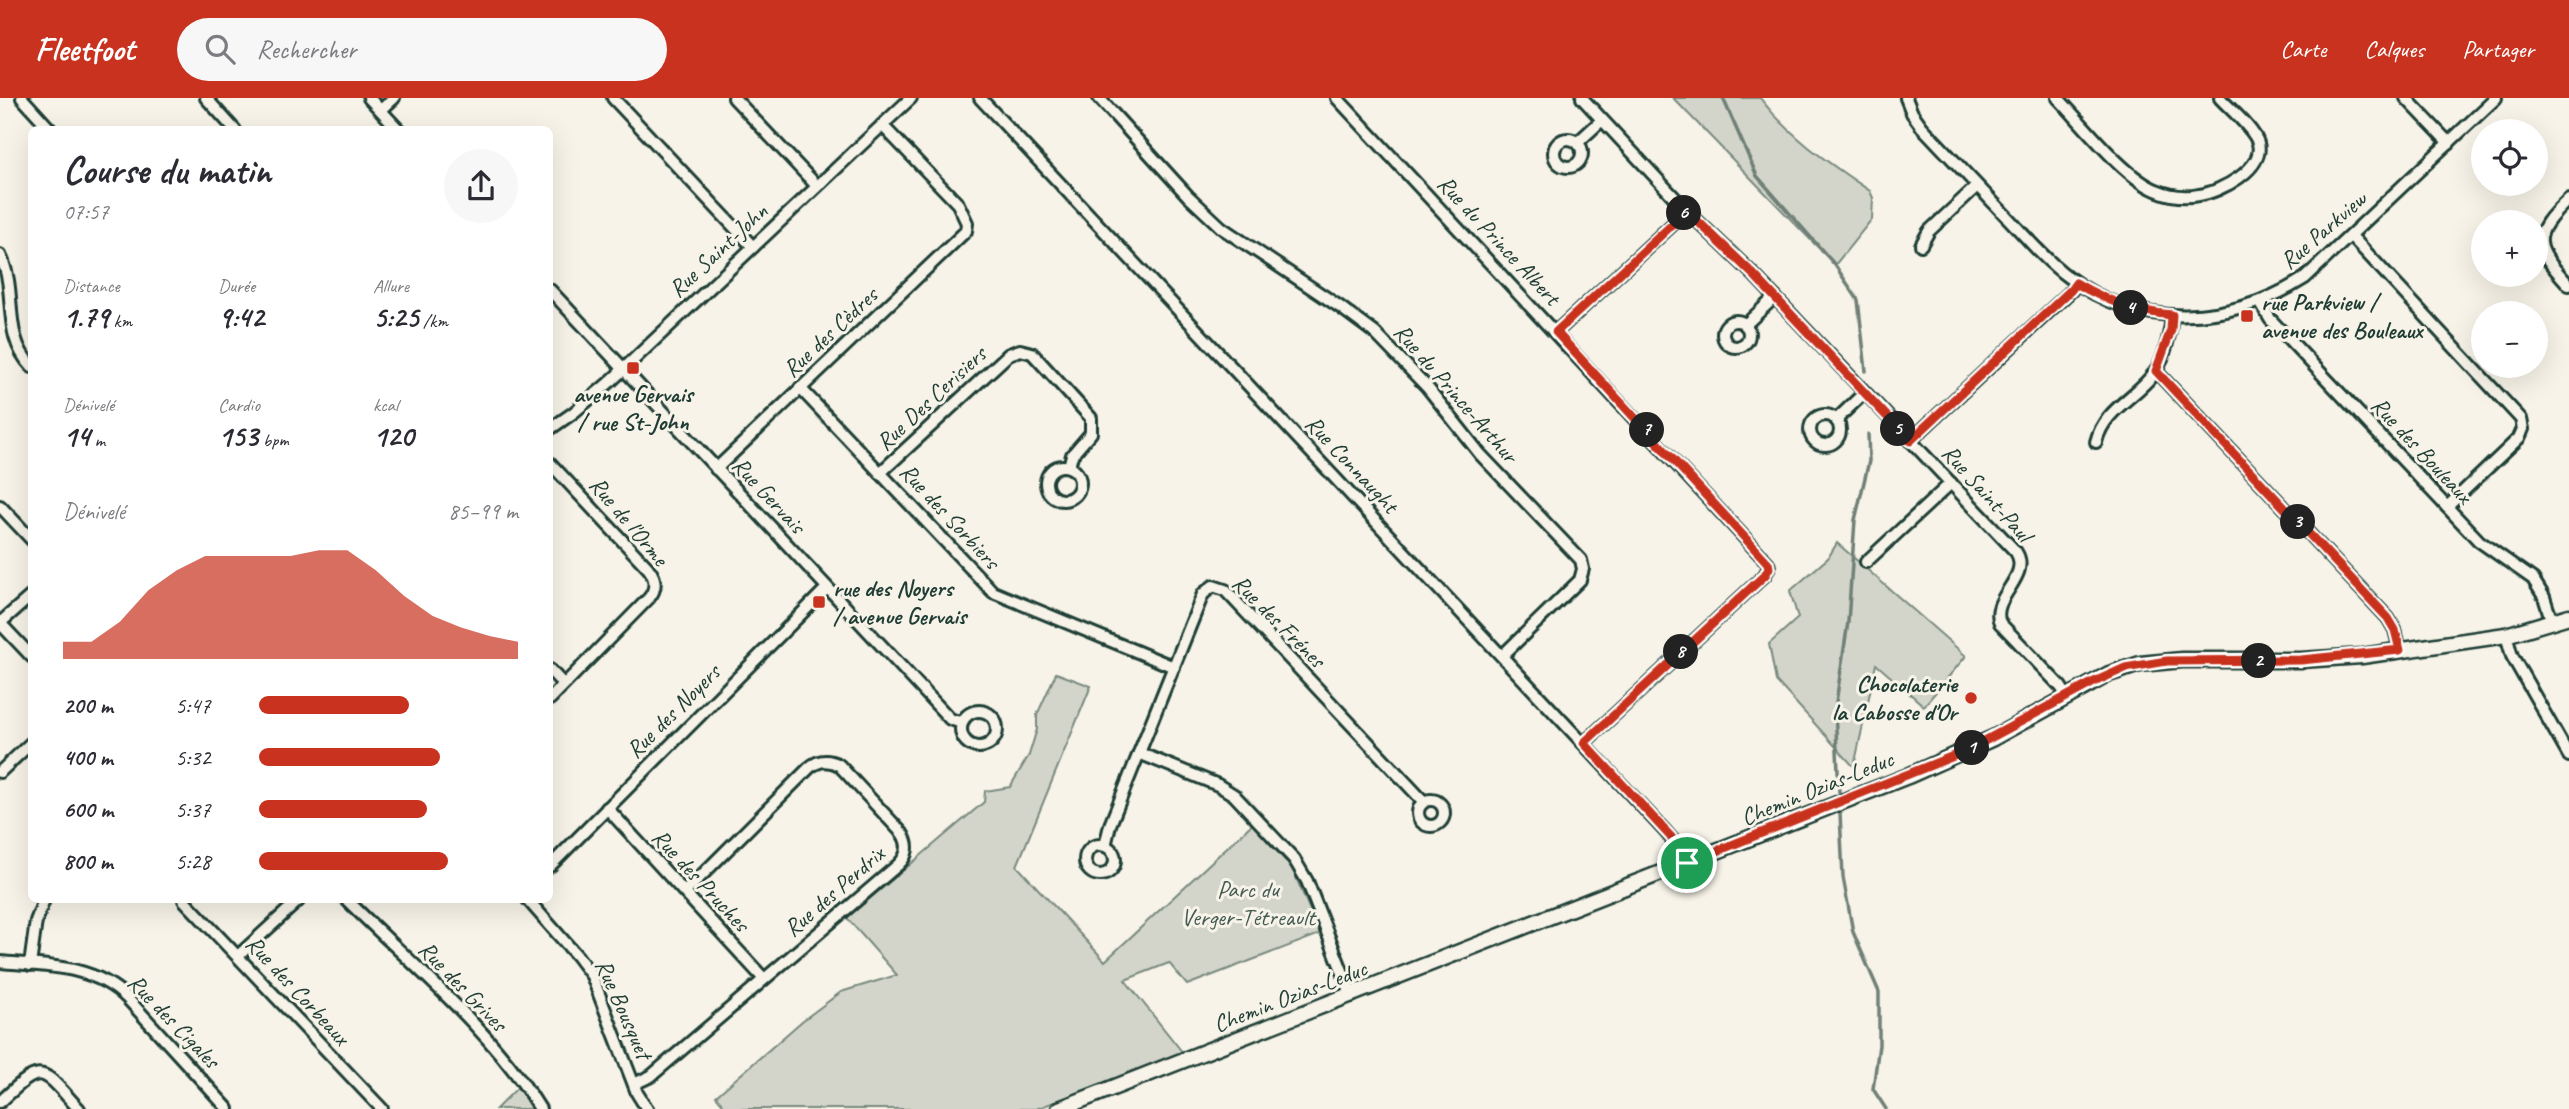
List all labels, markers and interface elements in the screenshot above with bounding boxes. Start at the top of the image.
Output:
search box [177,18,667,81]
text: Fleetfoot [35,28,135,70]
icon: search [201,30,239,68]
text: Rechercher [257,33,356,66]
text: Carte [2280,34,2326,64]
text: Calques [2364,34,2424,64]
text: Partager [2462,34,2534,64]
map controls [2471,119,2548,378]
button: locate [2471,119,2548,196]
text: Course du matin [63,147,271,194]
button: share [444,149,518,223]
street label: Rue du Prince Albert [1431,169,1568,313]
street label: Rue Parkview [2274,183,2374,276]
pin: 6 [1666,195,1702,230]
street label: Rue Saint-John [662,196,774,304]
text: 07:57 [63,197,109,226]
text: 6 [1679,200,1688,224]
button: + [2471,210,2548,287]
text: Distance [63,274,120,298]
text: Durée [218,274,255,298]
text: Allure [373,274,409,298]
street label: Rue des Cèdres [776,279,885,384]
place label: rue Parkview / avenue des Bouleaux [2261,287,2425,345]
pin: 4 [2114,290,2148,326]
text: 4 [2126,295,2135,319]
text: 1.79 [63,298,109,336]
text: 9:42 [218,298,264,336]
text: 5:25 [373,298,418,336]
button: − [2471,301,2548,378]
marker: rue Parkview / avenue des Bouleaux [2239,308,2255,324]
text: km [109,309,132,333]
text: /km [418,309,448,333]
street label: Rue du Prince-Arthur [1387,317,1526,471]
street label: Rue Des Cerisiers [870,338,994,457]
marker: avenue Gervais / rue St-John [625,360,641,376]
place label: avenue Gervais / rue St-John [573,379,695,437]
street label: Rue des Bouleaux [2365,390,2480,511]
text: Dénivelé [63,393,114,417]
text: Cardio [218,393,260,417]
text: kcal [373,393,398,417]
street label: Rue Connaught [1299,409,1406,521]
pin: 7 [1630,412,1664,448]
pin: 5 [1881,412,1916,446]
text: 5 [1893,416,1902,440]
text: 14 [63,417,90,455]
text: 153 [218,417,258,455]
text: 120 [373,417,414,455]
text: 7 [1642,417,1651,441]
text: m [90,428,105,452]
text: bpm [258,428,289,452]
street label: Rue Saint-Paul [1935,438,2041,551]
street label: Rue Gervais [726,450,813,541]
street label: Rue des Sorbiers [893,457,1008,577]
street label: Rue de l'Orme [583,470,676,574]
text: Dénivelé [63,497,125,526]
text: 85–99 m [448,497,518,526]
pin: 3 [2280,504,2316,540]
text: 3 [2293,509,2302,533]
street label: Rue des Frénes [1226,568,1333,675]
place label: rue des Noyers / avenue Gervais [833,573,969,631]
marker: rue des Noyers / avenue Gervais [811,594,827,610]
pin: 8 [1664,634,1698,670]
text: 8 [1676,639,1685,663]
pin: 2 [2242,644,2276,678]
text: 2 [2254,648,2263,672]
street label: Rue des Noyers [619,656,728,765]
place label: Chocolaterie la Cabosse d'Or [1832,669,1959,727]
marker: Chocolaterie la Cabosse d'Or [1963,690,1979,706]
text: 200 m [63,691,113,720]
text: 5:47 [175,691,211,720]
pin: 1 [1954,730,1990,766]
text: 1 [1967,735,1976,759]
text: 400 m [63,743,113,772]
text: 5:32 [175,743,211,772]
street label: Chemin Ozias-Leduc [1736,743,1899,832]
text: 600 m [63,795,113,824]
text: 5:37 [175,795,211,824]
street label: Rue des Pruches [646,822,758,939]
pin [1657,833,1717,893]
street label: Rue des Perdrix [777,838,892,943]
icon: arrive [1668,844,1706,882]
text: 800 m [63,847,113,876]
text: 5:28 [175,847,211,876]
park label: Parc du Verger-Tétreault [1181,874,1317,932]
street label: Rue des Corbeaux [239,929,358,1053]
street label: Rue des Grives [412,934,515,1039]
street label: Chemin Ozias-Leduc [1209,952,1372,1039]
street label: Rue Bousquet [589,954,661,1066]
street label: Rue des Cigales [122,967,228,1076]

